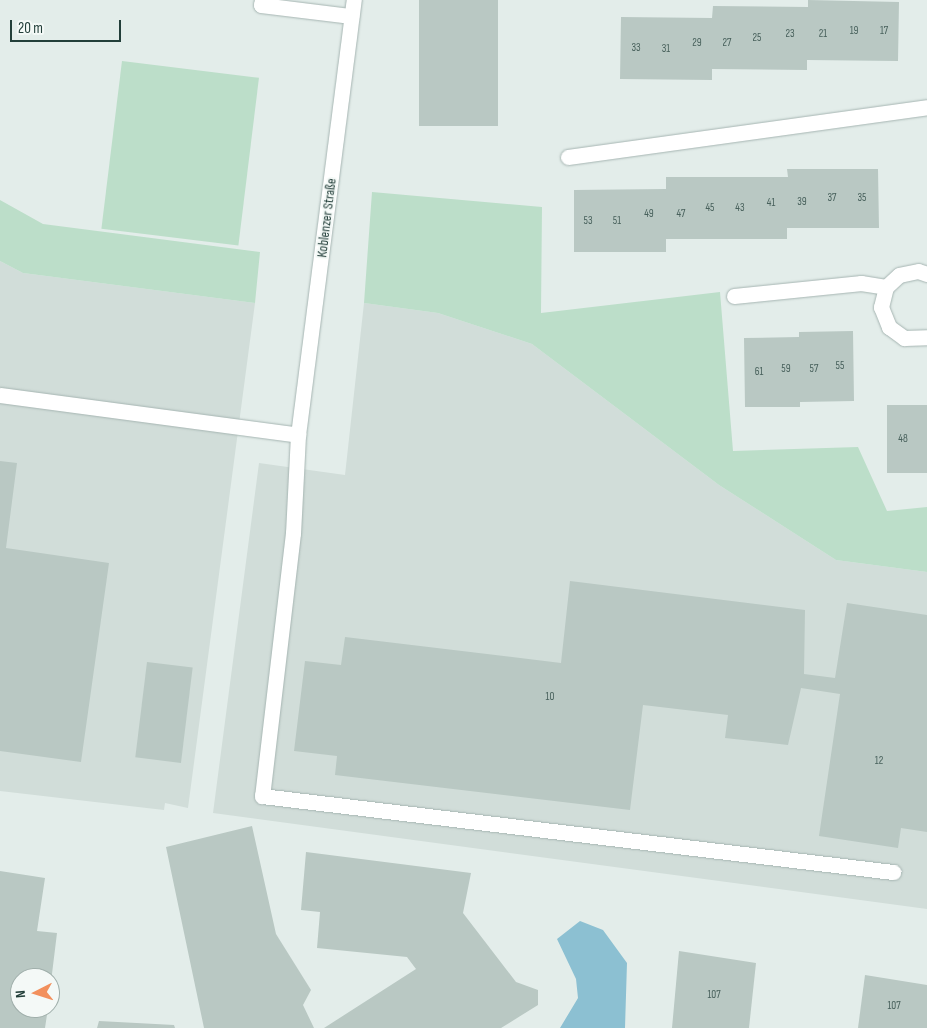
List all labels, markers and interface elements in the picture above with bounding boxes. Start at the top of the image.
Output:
scale bar [12,10,124,42]
text: 20 m [18,19,43,38]
house number: 19 [850,24,858,38]
house number: 17 [880,24,888,38]
house number: 23 [785,27,795,41]
house number: 21 [819,27,827,41]
house number: 25 [753,31,761,45]
house number: 29 [692,36,702,50]
house number: 27 [723,36,731,50]
house number: 33 [631,41,641,55]
house number: 31 [662,42,670,56]
street label: Koblenzer Straße [314,177,340,259]
house number: 37 [827,191,837,205]
house number: 35 [857,191,867,205]
house number: 39 [797,195,807,209]
house number: 41 [767,196,775,210]
house number: 45 [705,201,715,215]
house number: 43 [735,201,745,215]
house number: 49 [644,207,654,221]
house number: 47 [677,207,685,221]
house number: 53 [583,214,593,228]
house number: 51 [613,214,621,228]
house number: 55 [836,359,844,373]
house number: 59 [781,362,791,376]
house number: 57 [810,362,818,376]
house number: 61 [755,365,763,379]
house number: 48 [898,432,908,446]
house number: 10 [546,690,554,704]
house number: 12 [875,754,883,768]
north arrow [10,968,60,1018]
house number: 107 [707,988,721,1002]
text: N [12,990,29,999]
house number: 107 [887,999,901,1013]

